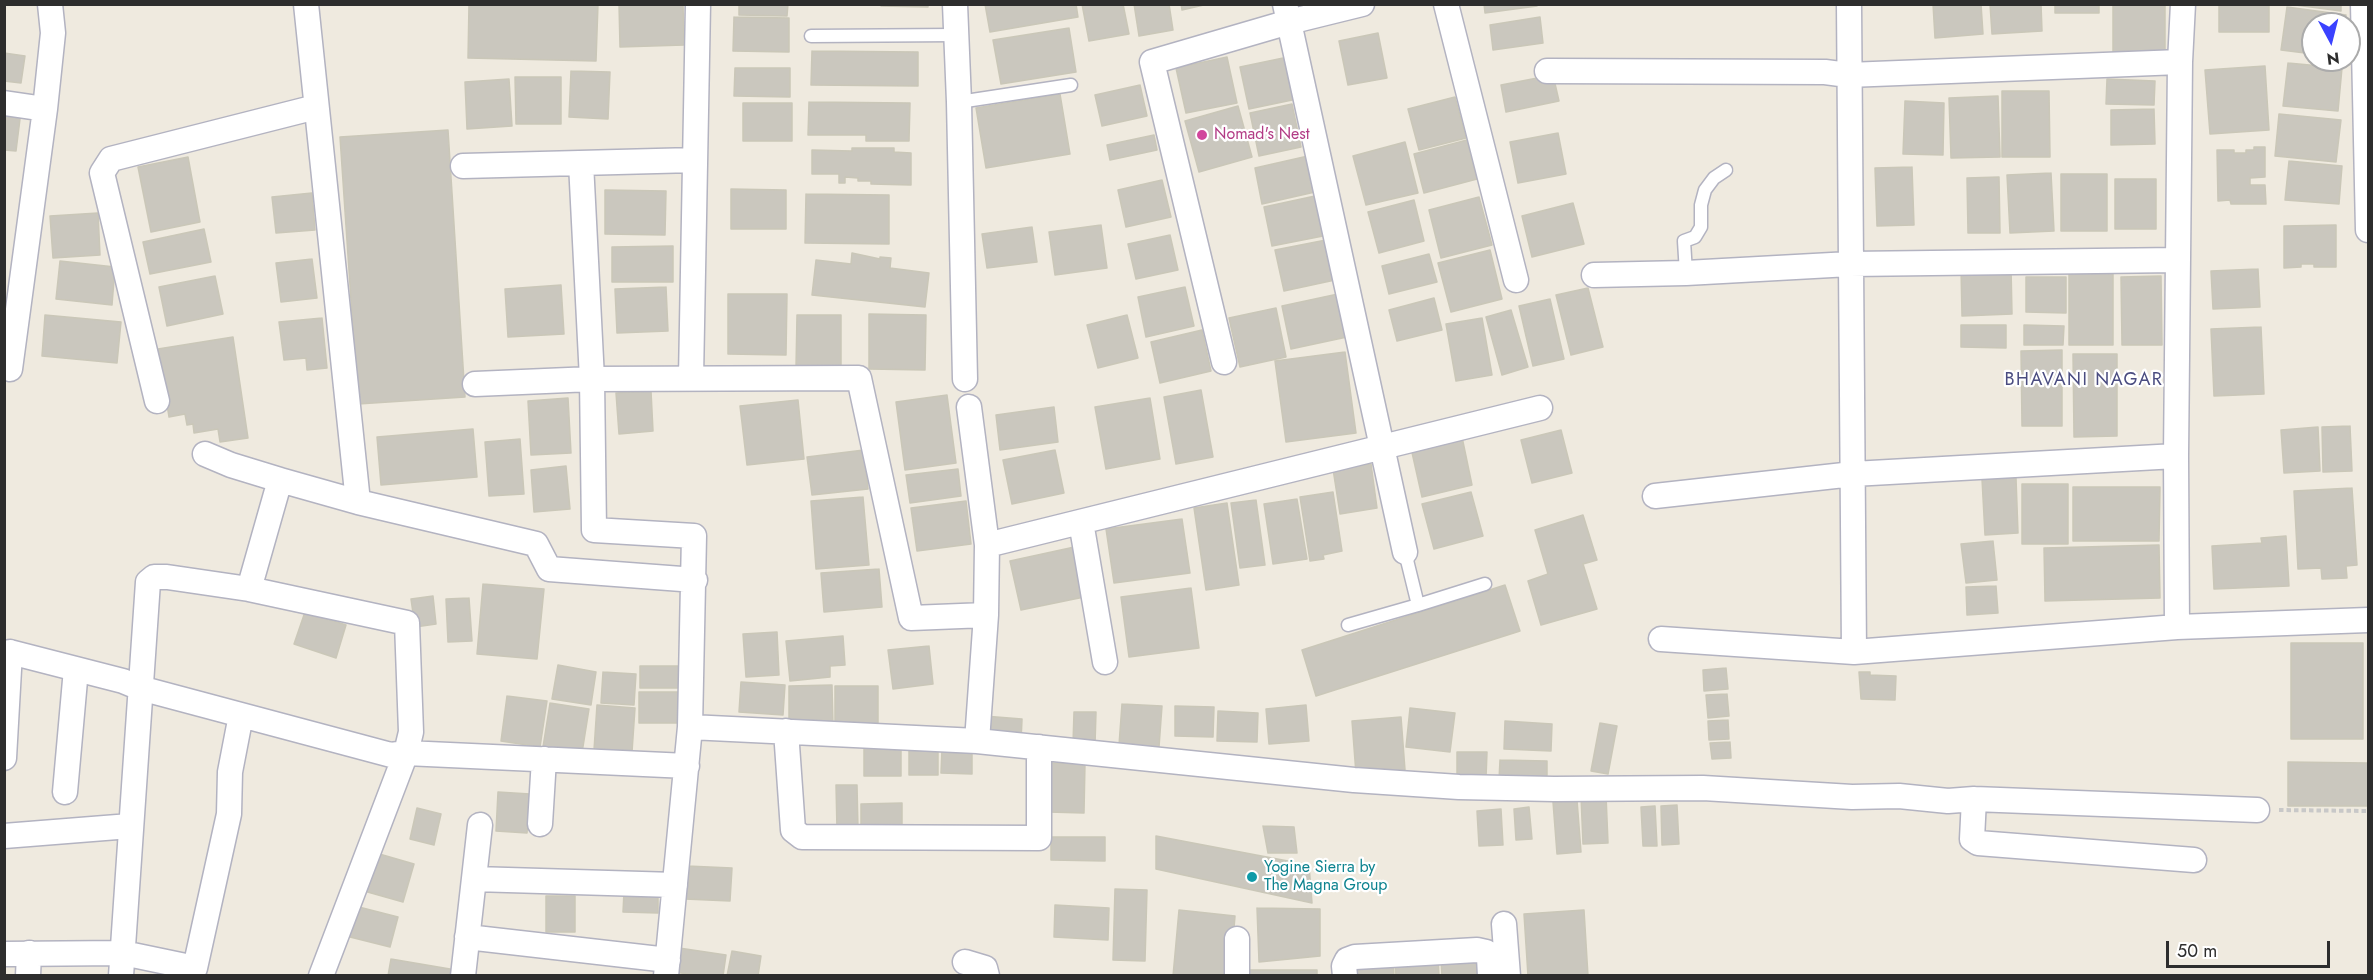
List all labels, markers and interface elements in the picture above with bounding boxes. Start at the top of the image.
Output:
north arrow [2301,12,2361,72]
text: N [2325,46,2341,71]
place label: Nomad's Nest [1214,125,1310,145]
marker: Nomad's Nest [1195,128,1209,142]
district label: BHAVANI NAGAR [2005,370,2163,392]
place label: Yogine Sierra by The Magna Group [1264,858,1387,896]
marker: Yogine Sierra by The Magna Group [1245,870,1259,884]
scale bar [2169,929,2332,967]
text: 50 m [2177,938,2217,964]

